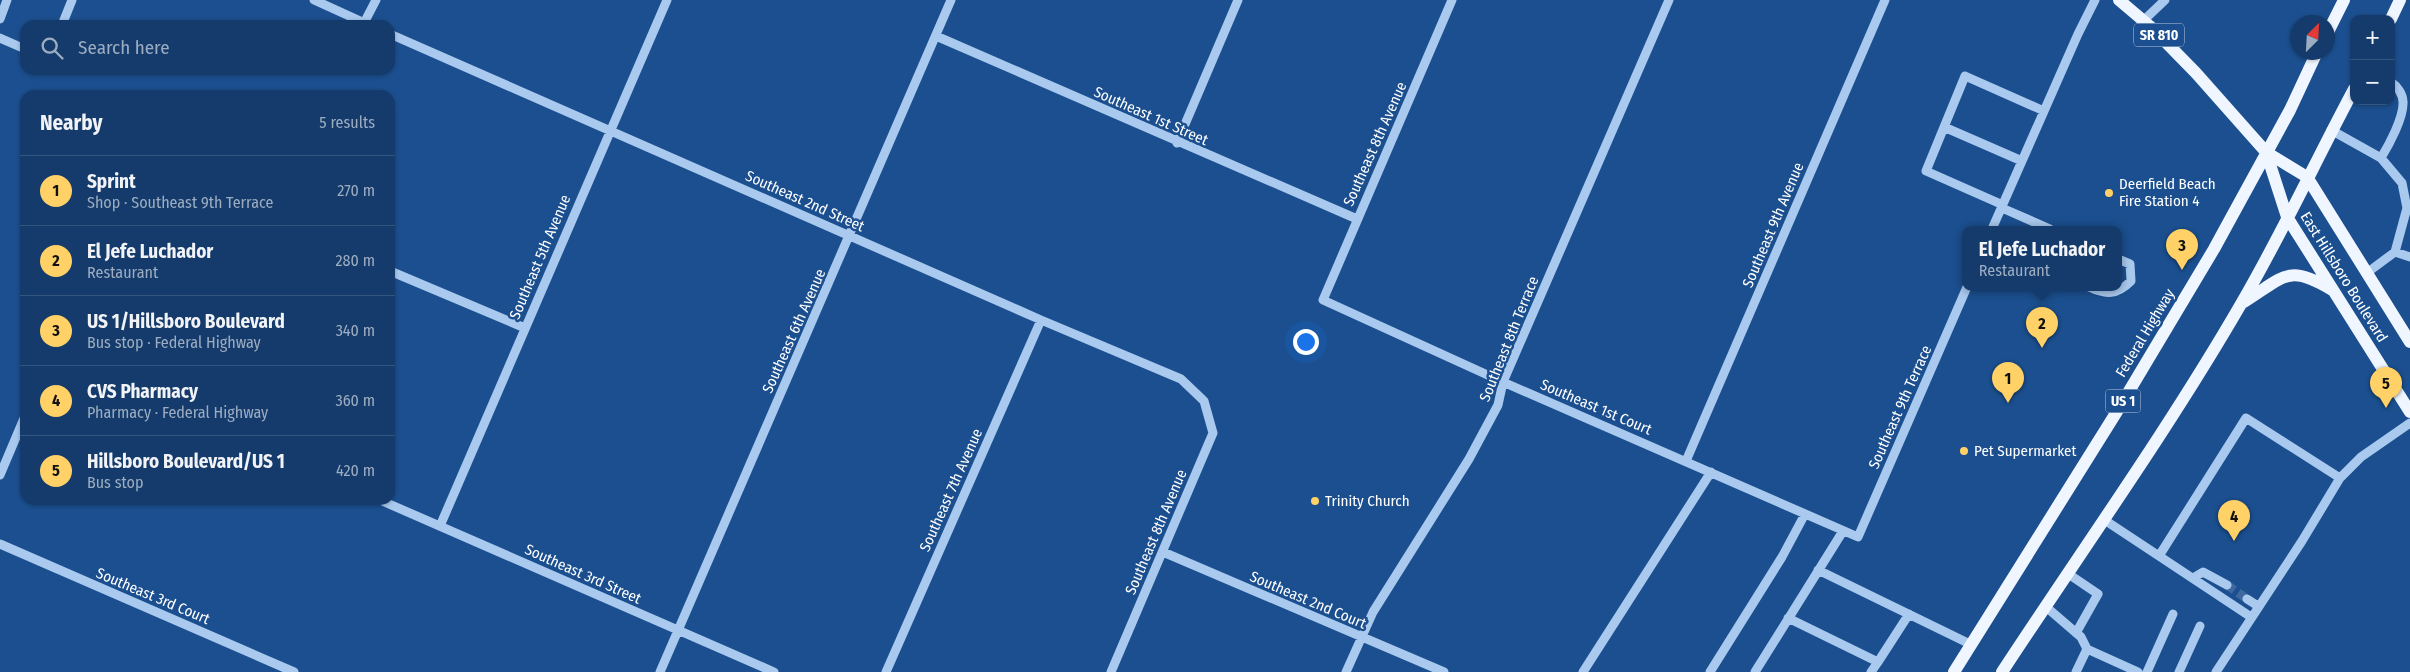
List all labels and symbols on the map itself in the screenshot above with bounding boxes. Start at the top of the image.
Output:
north arrow [2290,15,2335,60]
road number: SR 810 [2134,24,2184,46]
street label: Southeast 8th Avenue [1339,79,1411,209]
street label: Southeast 1st Street [1091,83,1211,149]
street label: Southeast 9th Avenue [1739,160,1807,290]
street label: Southeast 2nd Street [743,167,867,235]
place label: Deerfield Beach Fire Station 4 [2119,175,2216,210]
marker: Deerfield Beach Fire Station 4 [2103,187,2115,199]
street label: Southeast 5th Avenue [506,192,574,322]
street label: East Hillsboro Boulevard [2297,209,2391,345]
pin: 3 [2166,229,2198,270]
street label: Southeast 6th Avenue [758,266,830,396]
street label: Southeast 8th Terrace [1476,274,1542,404]
street label: Federal Highway [2112,285,2179,380]
pin: 2 [2026,307,2058,348]
your location [1293,329,1319,355]
street label: Southeast 9th Terrace [1865,342,1935,472]
pin: 1 [1992,362,2024,403]
pin: 5 [2370,367,2402,408]
street label: Southeast 1st Court [1538,375,1654,439]
road number: US 1 [2106,390,2140,412]
street label: Southeast 7th Avenue [916,426,986,554]
place label: Pet Supermarket [1974,442,2077,460]
marker: Pet Supermarket [1958,445,1970,457]
street label: Southeast 8th Avenue [1121,467,1191,597]
place label: Trinity Church [1325,492,1410,510]
marker: Trinity Church [1309,495,1321,507]
pin: 4 [2218,500,2250,541]
street label: Southeast 3rd Street [522,540,644,608]
street label: Southeast 3rd Court [93,564,213,628]
street label: Southeast 2nd Court [1247,567,1369,633]

